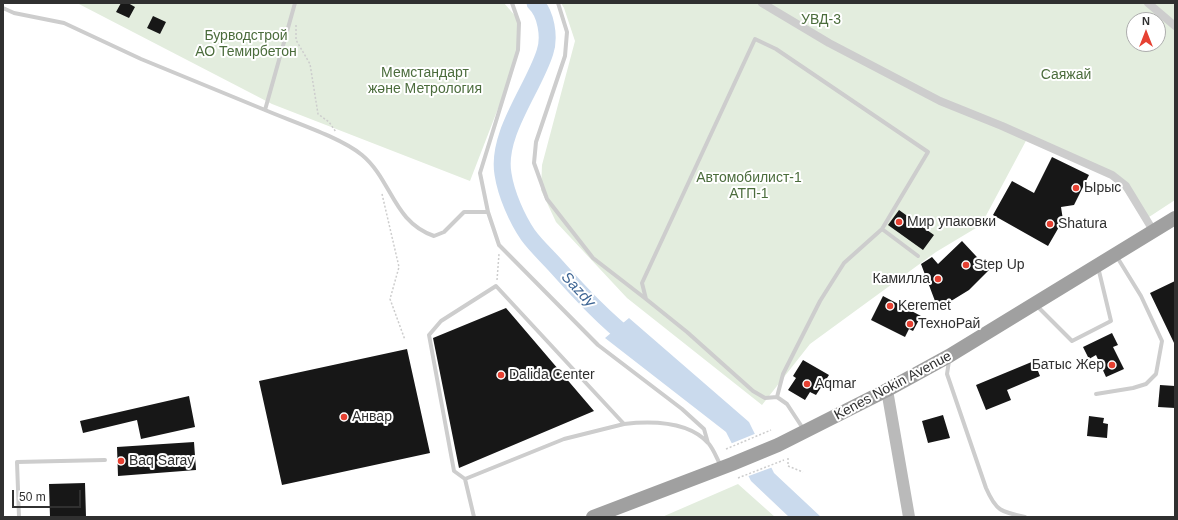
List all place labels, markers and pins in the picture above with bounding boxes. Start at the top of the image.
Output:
place label: Ырыс [1084,180,1121,196]
marker: Ырыс [1071,183,1081,193]
place label: Мир упаковки [907,214,996,230]
place label: Shatura [1058,216,1107,232]
marker: Мир упаковки [894,217,904,227]
marker: Shatura [1045,219,1055,229]
place label: Step Up [974,257,1025,273]
marker: Step Up [961,260,971,270]
place label: Камилла [872,271,930,287]
marker: Камилла [933,274,943,284]
place label: Keremet [898,298,951,314]
marker: Keremet [885,301,895,311]
place label: ТехноРай [918,316,980,332]
marker: ТехноРай [905,319,915,329]
place label: Батыс Жер [1032,357,1104,373]
marker: Батыс Жер [1107,360,1117,370]
place label: Dalida Center [509,367,595,383]
marker: Dalida Center [496,370,506,380]
place label: Aqmar [815,376,856,392]
marker: Aqmar [802,379,812,389]
place label: Анвар [352,409,392,425]
marker: Анвар [339,412,349,422]
place label: Baq Saray [129,453,194,469]
marker: Baq Saray [116,456,126,466]

